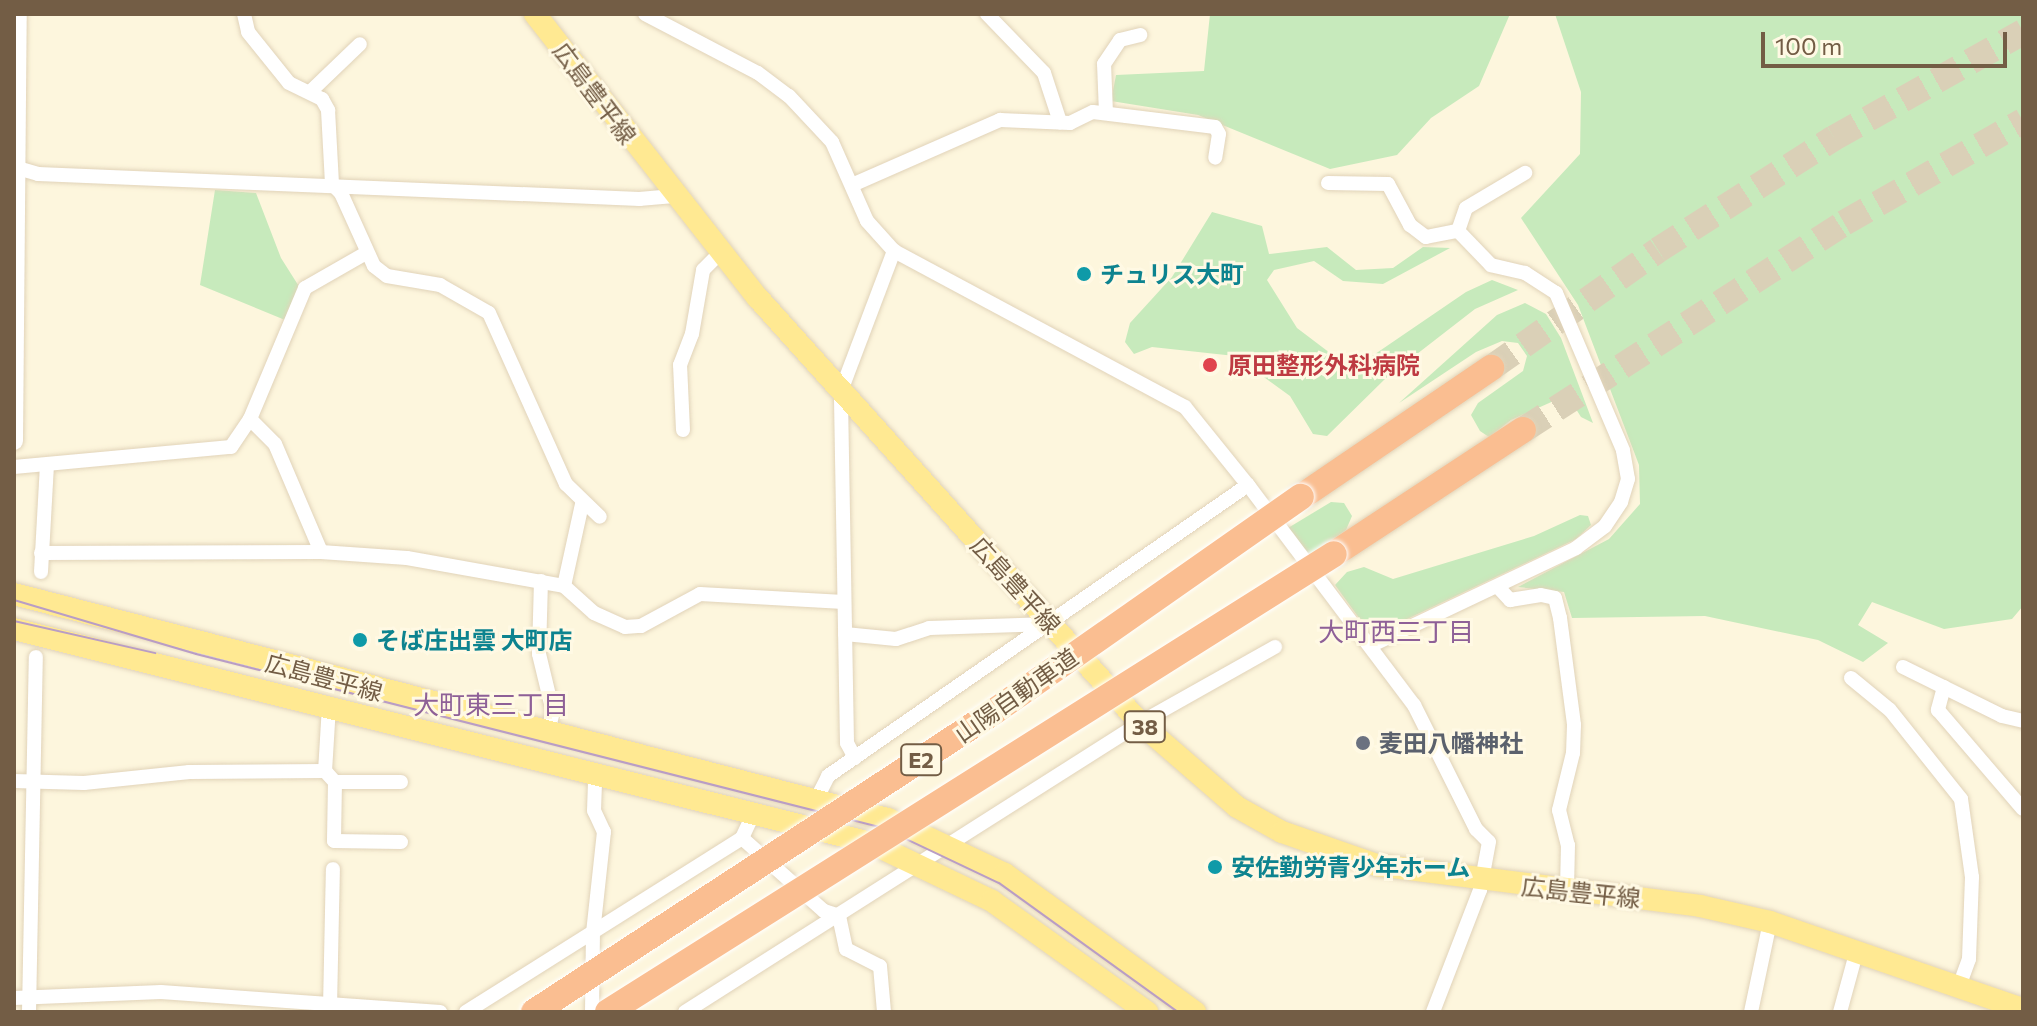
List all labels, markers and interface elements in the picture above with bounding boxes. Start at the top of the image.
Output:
scale bar [1765,16,2011,66]
text: 100 m [1775,31,1842,60]
street label: 広島豊平線 [547,36,643,150]
place label: チュリス大町 [1100,260,1244,288]
marker: チュリス大町 [1075,265,1093,283]
place label: 原田整形外科病院 [1228,351,1420,379]
marker: 原田整形外科病院 [1199,354,1221,376]
street label: 広島豊平線 [965,531,1067,639]
district label: 大町西三丁目 [1318,615,1474,647]
place label: そば庄出雲 大町店 [376,626,573,654]
marker: そば庄出雲 大町店 [351,631,369,649]
street label: 山陽自動車道 [949,642,1083,748]
street label: 広島豊平線 [262,648,386,706]
district label: 大町東三丁目 [413,688,569,720]
road number: 38 [1123,709,1167,745]
place label: 麦田八幡神社 [1379,729,1523,757]
marker: 麦田八幡神社 [1354,734,1372,752]
road number: E2 [899,742,943,778]
place label: 安佐勤労青少年ホーム [1231,853,1471,881]
marker: 安佐勤労青少年ホーム [1206,858,1224,876]
street label: 広島豊平線 [1520,871,1642,913]

